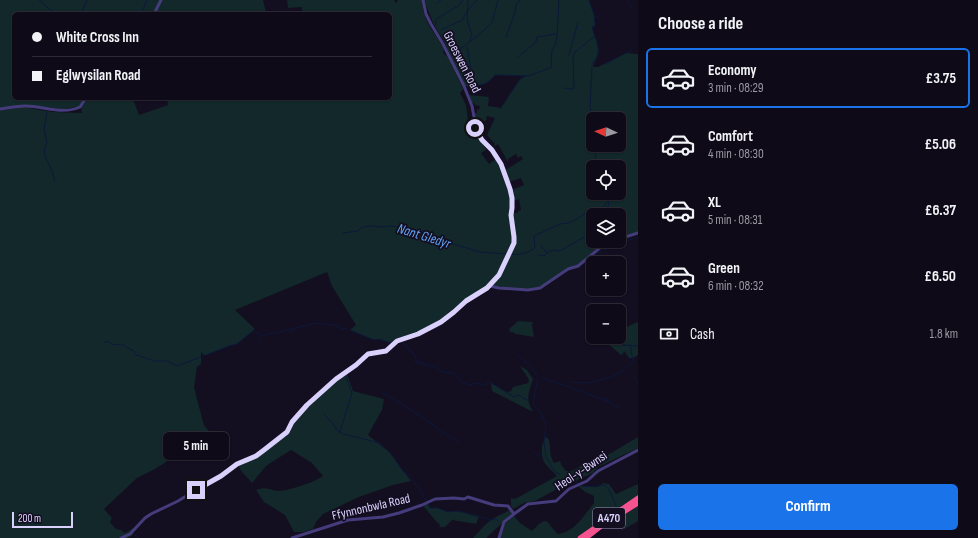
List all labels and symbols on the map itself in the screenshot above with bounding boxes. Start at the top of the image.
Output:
street label: Groeswen Road [440,28,484,96]
north arrow [586,112,626,152]
route start [466,119,484,137]
water label: Nant Gledyr [395,220,454,252]
callout: 5 min [163,432,229,460]
street label: Heol-y-Bwnsi [552,448,610,494]
route end [187,481,205,499]
street label: Ffynnonbwla Road [330,490,412,524]
road number: A470 [593,508,625,528]
scale bar [12,510,73,529]

